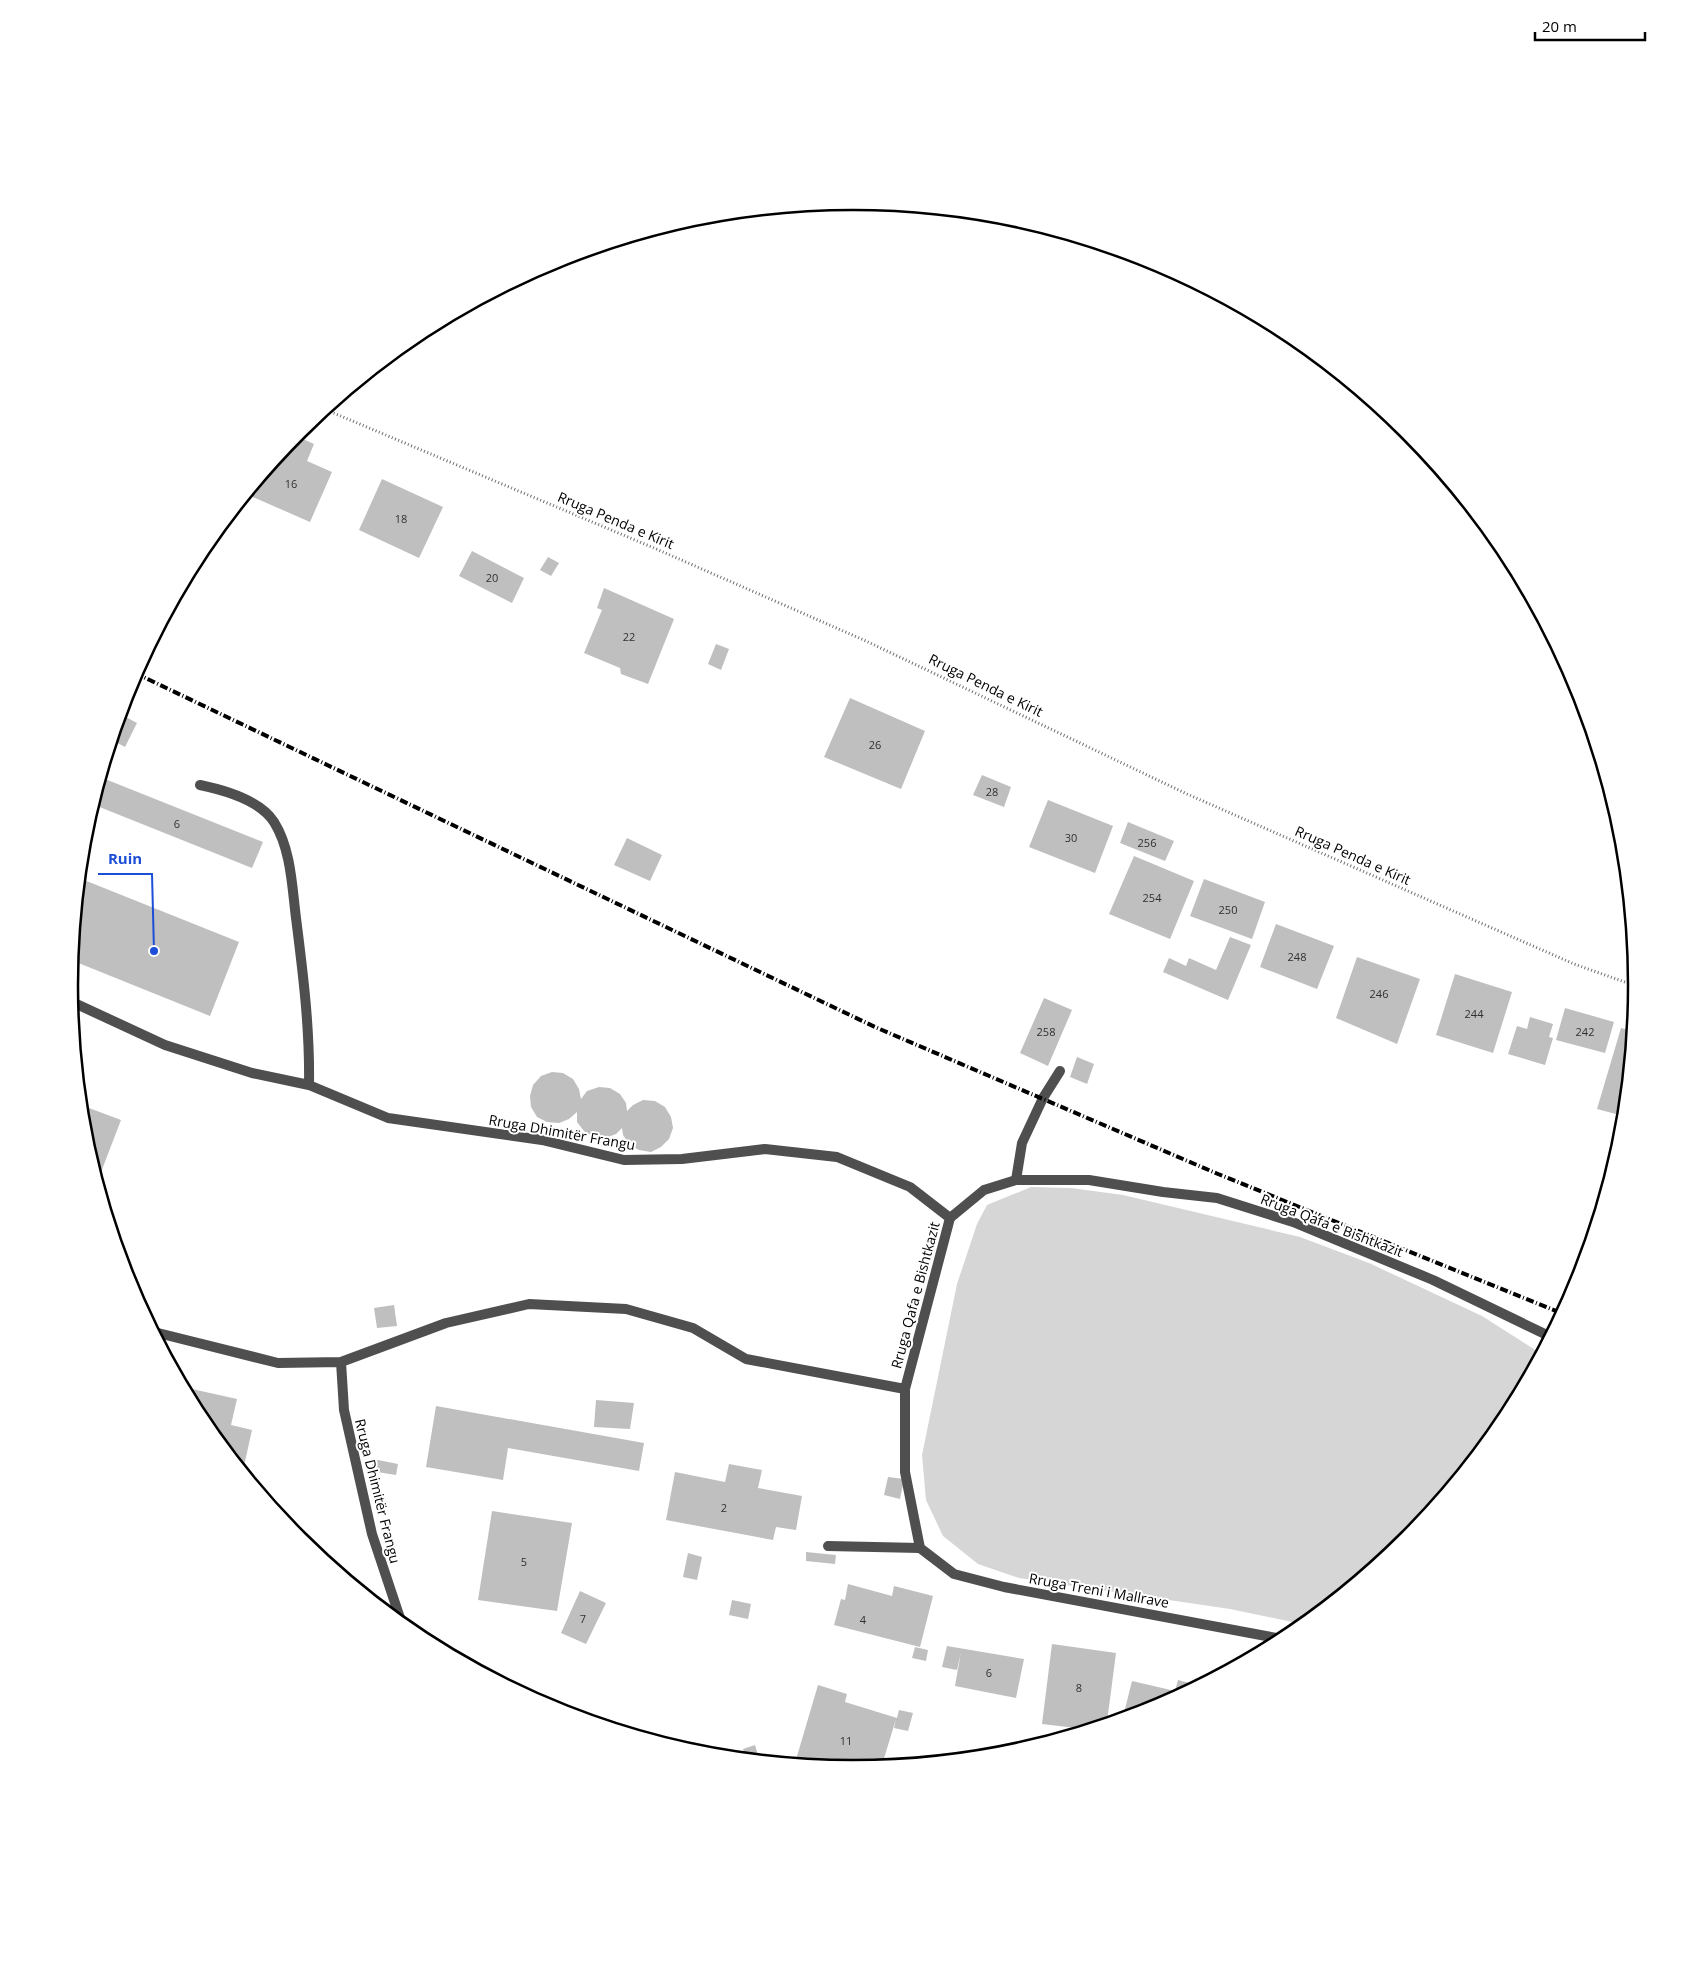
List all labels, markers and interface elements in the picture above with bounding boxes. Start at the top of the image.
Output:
scale bar [1535,10,1645,42]
text: 20 m [1542,16,1577,36]
house number: 16 [285,476,297,491]
street label: Rruga Penda e Kirit [555,487,677,553]
house number: 18 [395,511,407,526]
house number: 20 [486,570,498,585]
house number: 22 [623,629,635,644]
street label: Rruga Penda e Kirit [926,649,1046,721]
house number: 26 [869,737,881,752]
house number: 28 [986,784,998,799]
house number: 6 [174,816,180,831]
street label: Rruga Penda e Kirit [1292,821,1414,889]
house number: 30 [1065,830,1077,845]
house number: 256 [1138,835,1156,850]
callout: Ruin [98,844,152,874]
text: Ruin [108,848,142,868]
house number: 254 [1143,890,1162,905]
house number: 250 [1219,902,1237,917]
house number: 248 [1288,949,1306,964]
house number: 246 [1370,986,1388,1001]
house number: 244 [1465,1006,1484,1021]
house number: 258 [1037,1024,1055,1039]
house number: 242 [1576,1024,1594,1039]
street label: Rruga Dhimitër Frangu [487,1110,637,1154]
street label: Rruga Qafa e Bishtkazit [1258,1189,1406,1261]
street label: Rruga Qafa e Bishtkazit [886,1219,944,1371]
street label: Rruga Dhimitër Frangu [351,1417,405,1565]
house number: 2 [721,1500,727,1515]
house number: 5 [521,1554,527,1569]
street label: Rruga Treni i Mallrave [1027,1568,1171,1612]
house number: 7 [580,1611,586,1626]
house number: 4 [860,1612,867,1627]
house number: 6 [986,1665,992,1680]
house number: 8 [1076,1680,1082,1695]
house number: 11 [840,1733,852,1748]

